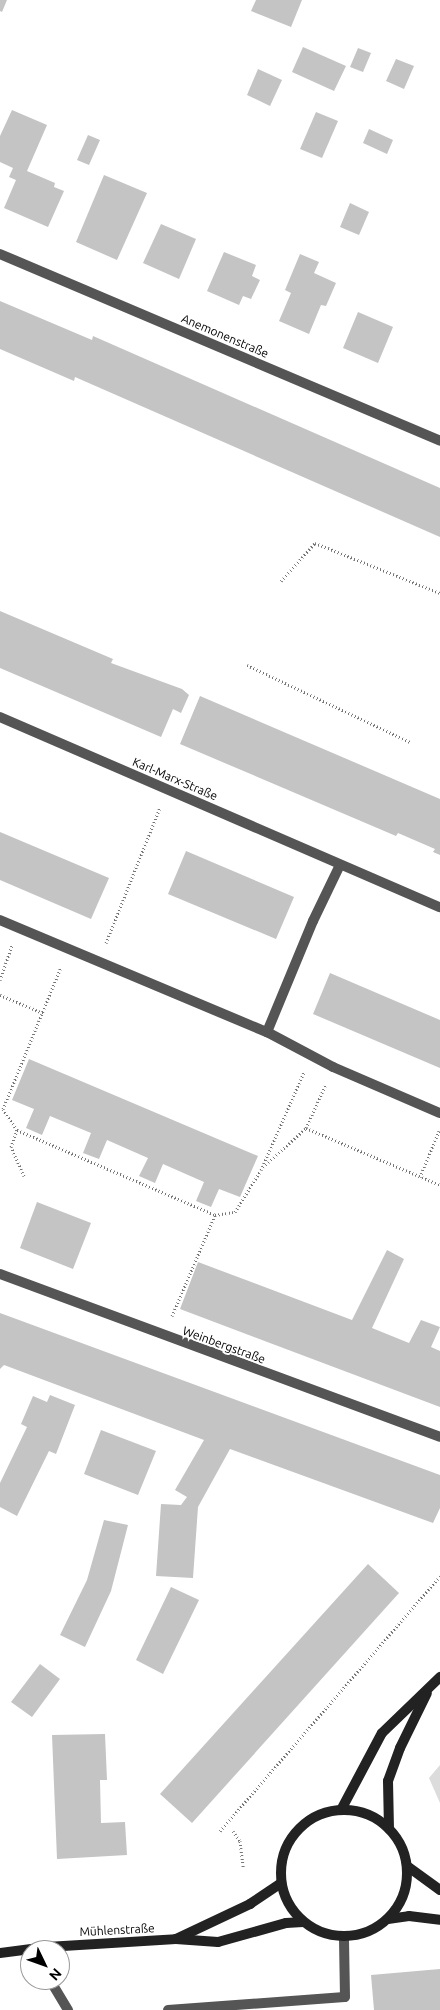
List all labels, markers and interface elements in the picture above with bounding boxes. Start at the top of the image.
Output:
street label: Anemonenstraße [179,311,271,361]
street label: Karl-Marx-Straße [130,755,220,803]
street label: Weinbergstraße [181,1323,267,1367]
street label: Mühlenstraße [79,1921,155,1939]
north arrow [20,1940,70,1990]
text: N [46,1965,65,1984]

